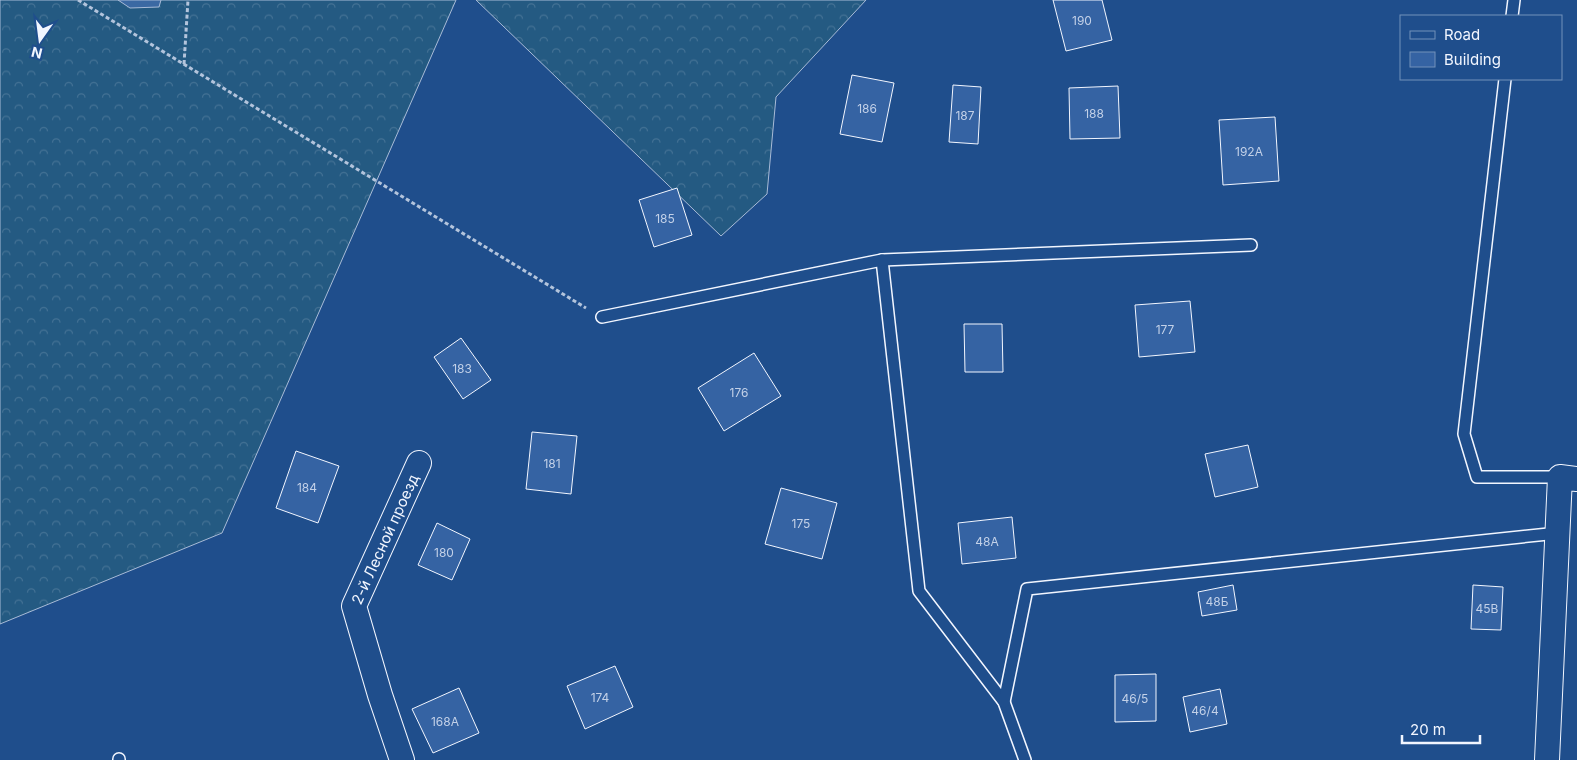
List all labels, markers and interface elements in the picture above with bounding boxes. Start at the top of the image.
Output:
house number: 190 [1072,13,1092,28]
north arrow [15,15,65,65]
legend [1400,15,1562,80]
text: Road [1444,25,1480,44]
text: N [30,44,44,63]
text: Building [1444,50,1501,69]
house number: 186 [857,101,877,116]
house number: 188 [1084,106,1104,121]
house number: 187 [955,108,975,123]
house number: 192А [1235,144,1263,159]
house number: 185 [655,211,675,226]
house number: 177 [1156,322,1175,337]
house number: 183 [452,361,472,376]
house number: 176 [730,385,748,400]
house number: 181 [543,456,561,471]
street label: 2-й Лесной проезд [347,471,422,607]
house number: 184 [297,480,317,495]
house number: 175 [792,516,810,531]
house number: 48А [975,534,999,549]
house number: 180 [434,545,454,560]
house number: 48Б [1206,594,1229,609]
house number: 45В [1476,601,1499,616]
house number: 174 [591,690,610,705]
house number: 46/5 [1122,691,1148,706]
house number: 46/4 [1191,703,1219,718]
scale bar [1402,712,1480,744]
house number: 168А [431,714,459,729]
text: 20 m [1410,720,1446,739]

